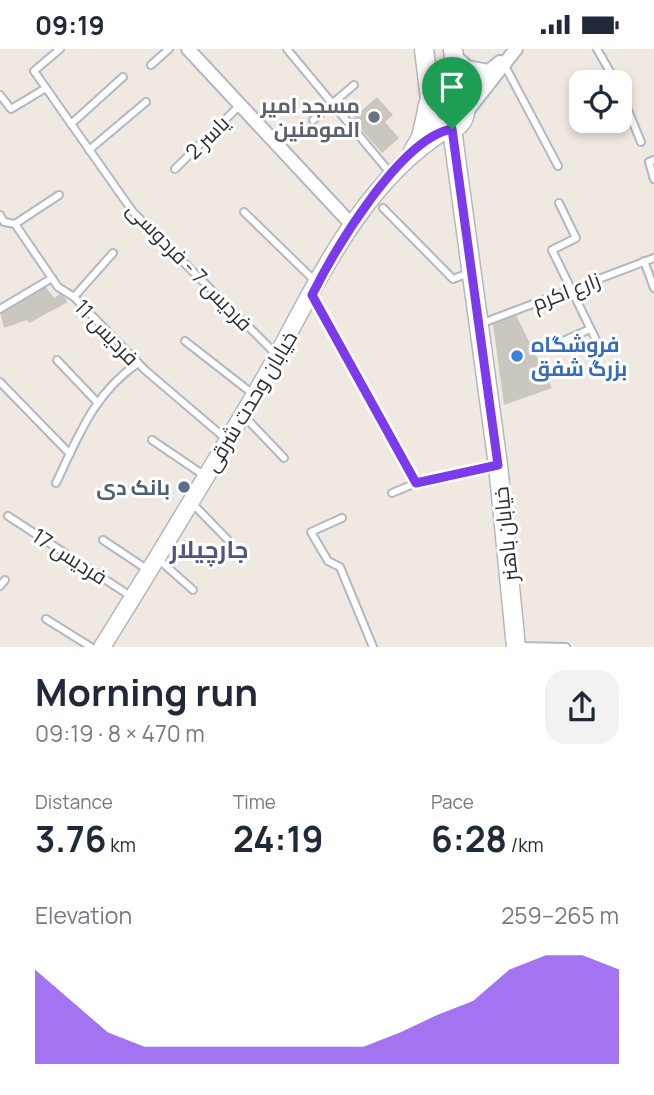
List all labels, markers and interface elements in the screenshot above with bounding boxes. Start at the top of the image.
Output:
text: 09:19 [35,7,105,43]
pin [422,57,482,129]
icon: arrive [433,68,471,106]
map controls [569,70,632,133]
button: locate [569,70,632,133]
place label: مسجد امیر المومنین [260,91,360,143]
street label: یاسر 2 [179,109,235,165]
marker: مسجد امیر المومنین [366,109,382,125]
street label: فردیس 7 - فردوسی [121,195,259,337]
street label: زارع اکرم [528,265,604,318]
street label: فردیس 11 [69,293,145,371]
street label: خیابان وحدت شرقی [197,325,303,477]
place label: فروشگاه بزرگ شفق [531,330,627,382]
marker: فروشگاه بزرگ شفق [509,348,525,364]
place label: بانک دی [96,473,170,501]
marker: بانک دی [176,479,192,495]
street label: خیابان باهنر [486,485,524,584]
street label: فردیس 17 [27,521,113,591]
district label: جارچیلار [169,532,248,567]
text: Morning run [35,665,258,717]
button: share [545,670,619,744]
text: 09:19 · 8 × 470 m [35,717,205,749]
text: Distance [35,789,113,815]
text: Time [233,789,276,815]
text: Pace [431,789,474,815]
text: 3.76 [35,815,106,863]
text: 24:19 [233,815,324,863]
text: 6:28 [431,815,507,863]
text: km [106,832,136,858]
text: /km [507,832,544,858]
text: Elevation [35,899,132,931]
text: 259–265 m [501,899,619,931]

